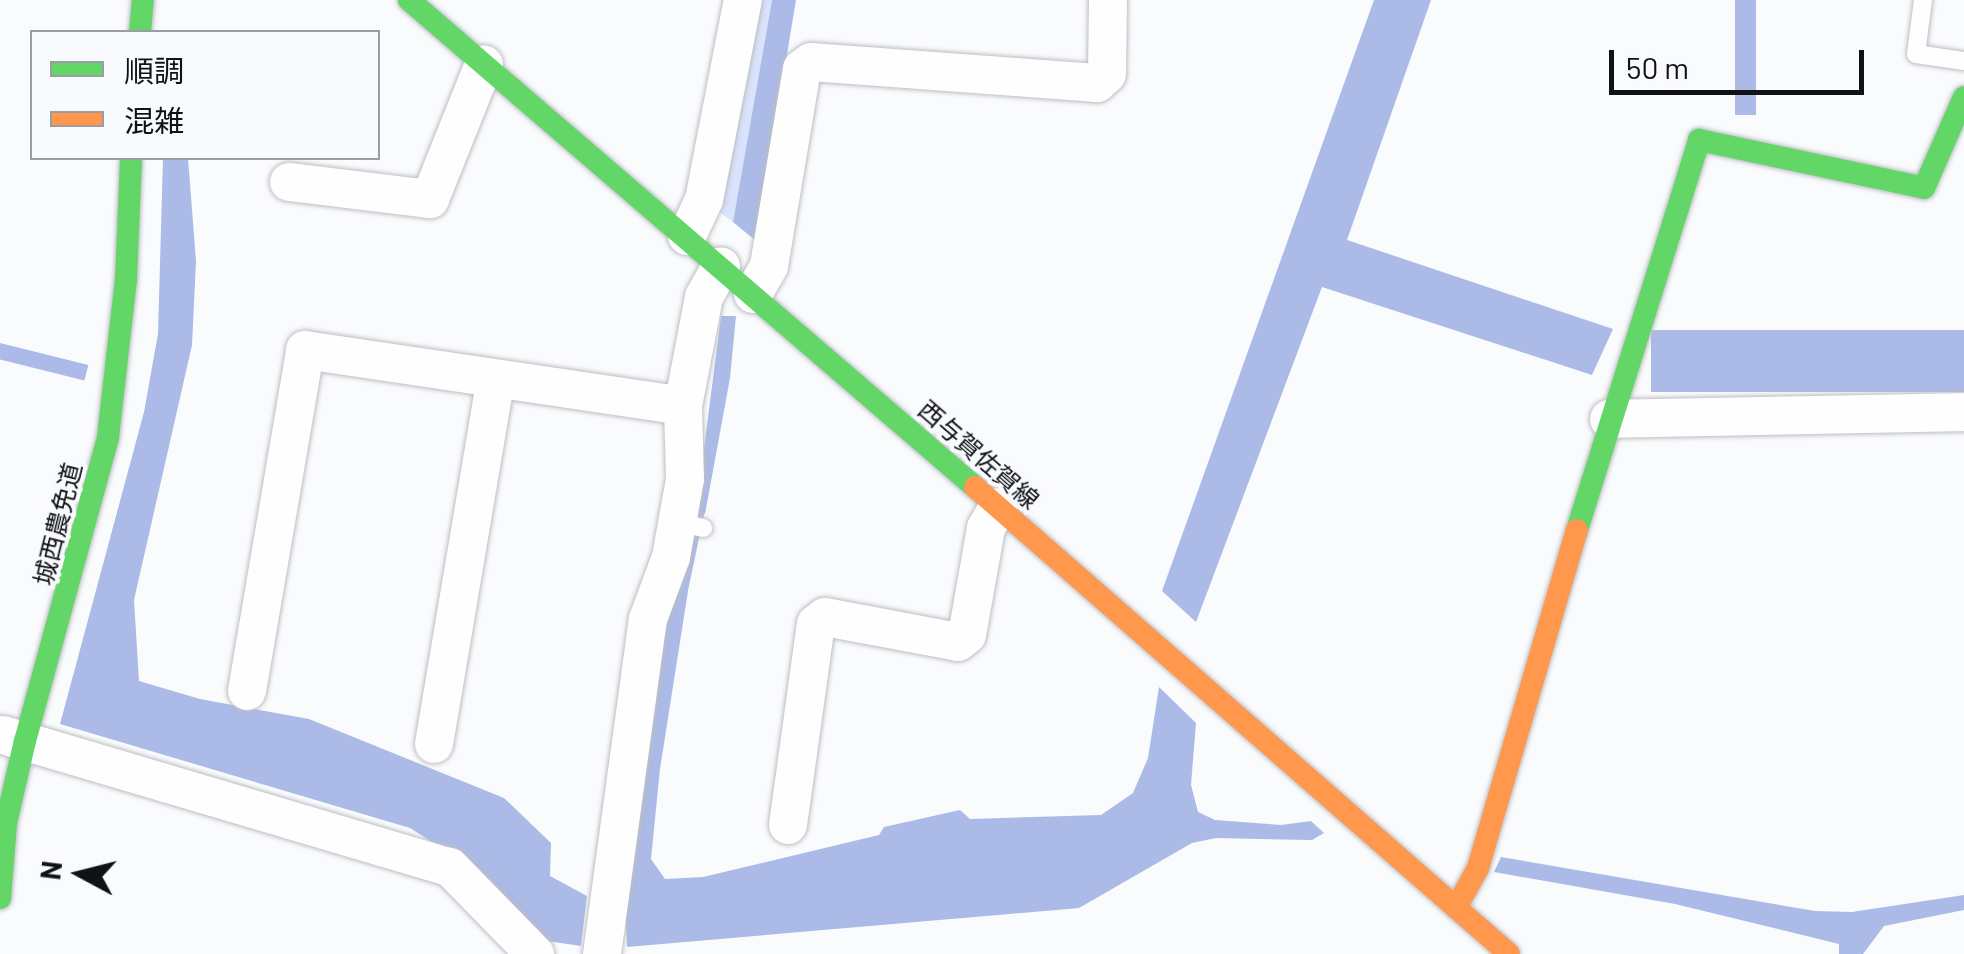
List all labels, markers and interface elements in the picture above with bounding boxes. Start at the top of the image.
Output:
legend [30,30,380,160]
scale bar [1614,30,1869,92]
text: 50 m [1626,49,1689,85]
text: 順調 [124,52,184,88]
text: 混雑 [124,102,184,138]
street label: 西与賀佐賀線 [913,393,1045,515]
street label: 城西農免道 [27,460,87,588]
north arrow [30,824,130,924]
text: N [32,859,68,882]

